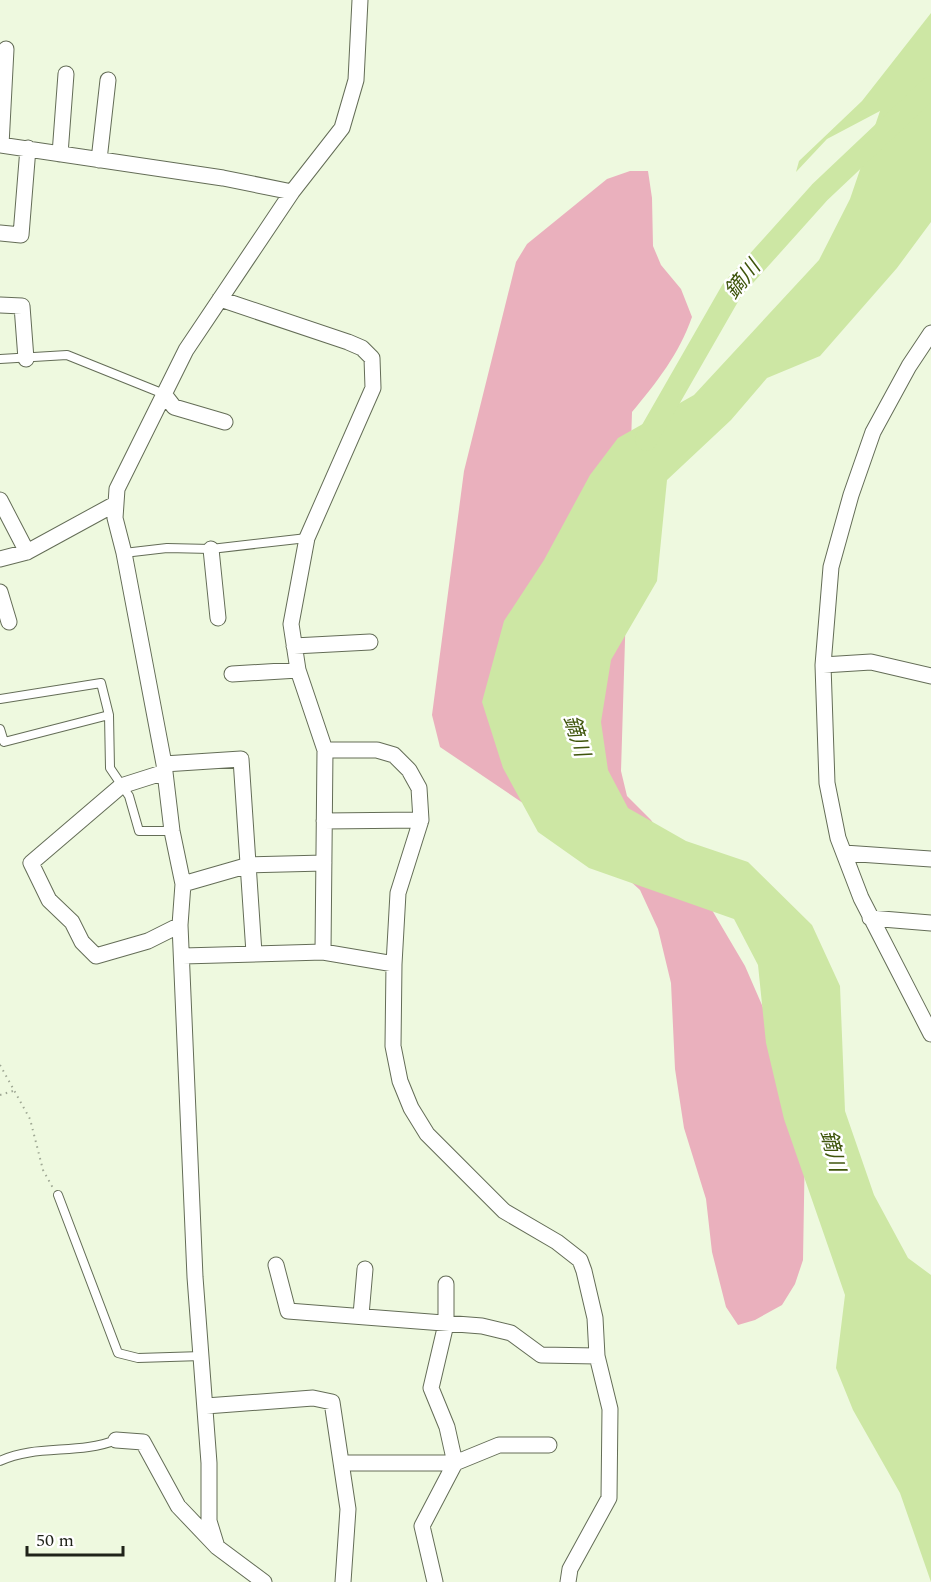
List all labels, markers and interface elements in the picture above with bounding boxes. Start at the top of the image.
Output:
water label: 鏑川 [717,252,770,306]
water label: 鏑川 [555,711,598,763]
water label: 鏑川 [811,1127,853,1177]
scale bar [27,1519,123,1557]
text: 50 m [36,1527,74,1554]

